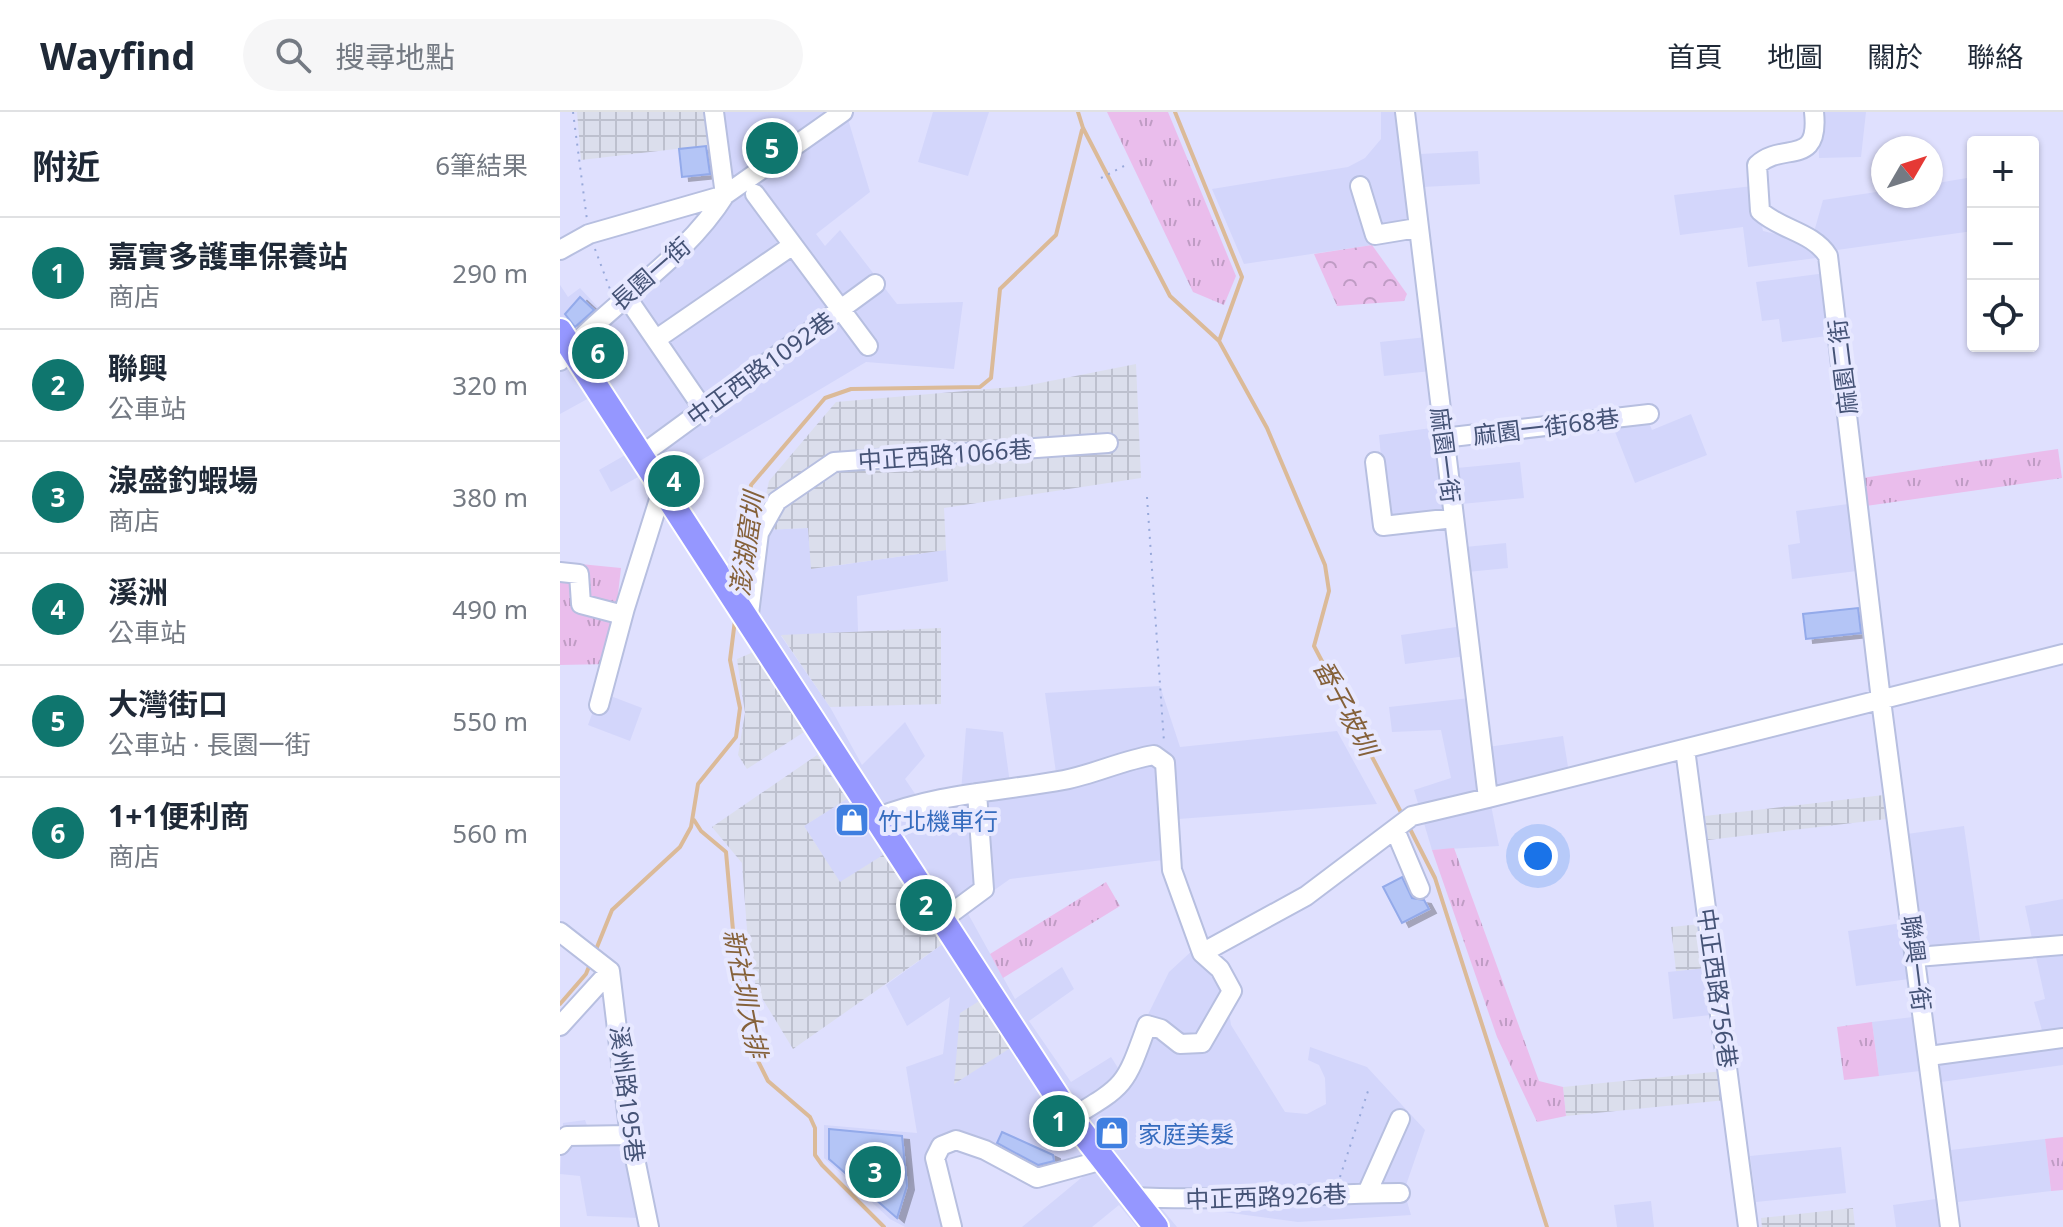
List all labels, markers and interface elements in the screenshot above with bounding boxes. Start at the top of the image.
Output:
search box [243,19,803,91]
text: Wayfind [40,29,195,81]
icon: search [271,33,315,77]
text: 搜尋地點 [335,36,455,77]
text: 首頁 [1667,37,1723,75]
text: 地圖 [1767,37,1823,75]
text: 關於 [1867,37,1923,75]
text: 聯絡 [1967,37,2023,75]
pin: 5 [746,118,798,178]
north arrow [1871,136,1943,208]
map controls [1967,136,2039,352]
button: + [1967,136,2039,208]
text: 附近 [32,143,100,189]
text: 6筆結果 [435,147,528,183]
button: − [1967,208,2039,280]
street label: 長園一街 [603,229,697,317]
text: 嘉實多護車保養站 [108,235,348,276]
text: 1 [51,255,65,291]
text: 290 m [452,255,528,291]
text: 商店 [108,278,160,314]
button: locate [1967,280,2039,352]
street label: 中正西路1092巷 [680,303,840,433]
street label: 麻園二街 [1820,317,1864,417]
pin: 6 [572,323,624,383]
text: 聯興 [108,347,168,388]
text: 2 [51,367,65,403]
text: 320 m [452,367,528,403]
text: 公車站 [108,390,186,426]
street label: 麻園一街68巷 [1471,401,1621,451]
street label: 麻園一街 [1424,405,1468,505]
street label: 中正西路1066巷 [857,431,1033,477]
pin: 4 [648,451,700,511]
text: 湶盛釣蝦場 [108,459,258,500]
text: 3 [51,479,65,515]
text: 380 m [452,479,528,515]
water label: 澎湖窟圳 [721,486,772,598]
text: 商店 [108,502,160,538]
text: 溪洲 [108,571,168,612]
text: 4 [51,591,65,627]
text: 490 m [452,591,528,627]
text: 公車站 [108,614,186,650]
water label: 番子坡圳 [1306,653,1388,765]
text: 大灣街口 [108,683,228,724]
text: 5 [51,703,65,739]
text: 550 m [452,703,528,739]
text: 公車站 · 長園一街 [108,726,311,762]
text: 1+1便利商 [108,795,249,836]
shop icon: 竹北機車行 [833,801,871,839]
place label: 竹北機車行 [878,804,998,837]
text: 6 [51,815,65,851]
text: 560 m [452,815,528,851]
your location [1518,836,1558,876]
text: 商店 [108,838,160,874]
pin: 2 [900,875,952,935]
street label: 中正西路756巷 [1690,906,1746,1070]
street label: 聯興一街 [1895,913,1939,1013]
water label: 新社圳大排 [716,926,777,1063]
street label: 溪州路195巷 [603,1024,653,1164]
pin: 1 [1033,1091,1085,1151]
shop icon: 家庭美髮 [1093,1114,1131,1152]
place label: 家庭美髮 [1138,1117,1234,1150]
pin: 3 [849,1142,901,1202]
street label: 中正西路926巷 [1185,1177,1347,1215]

